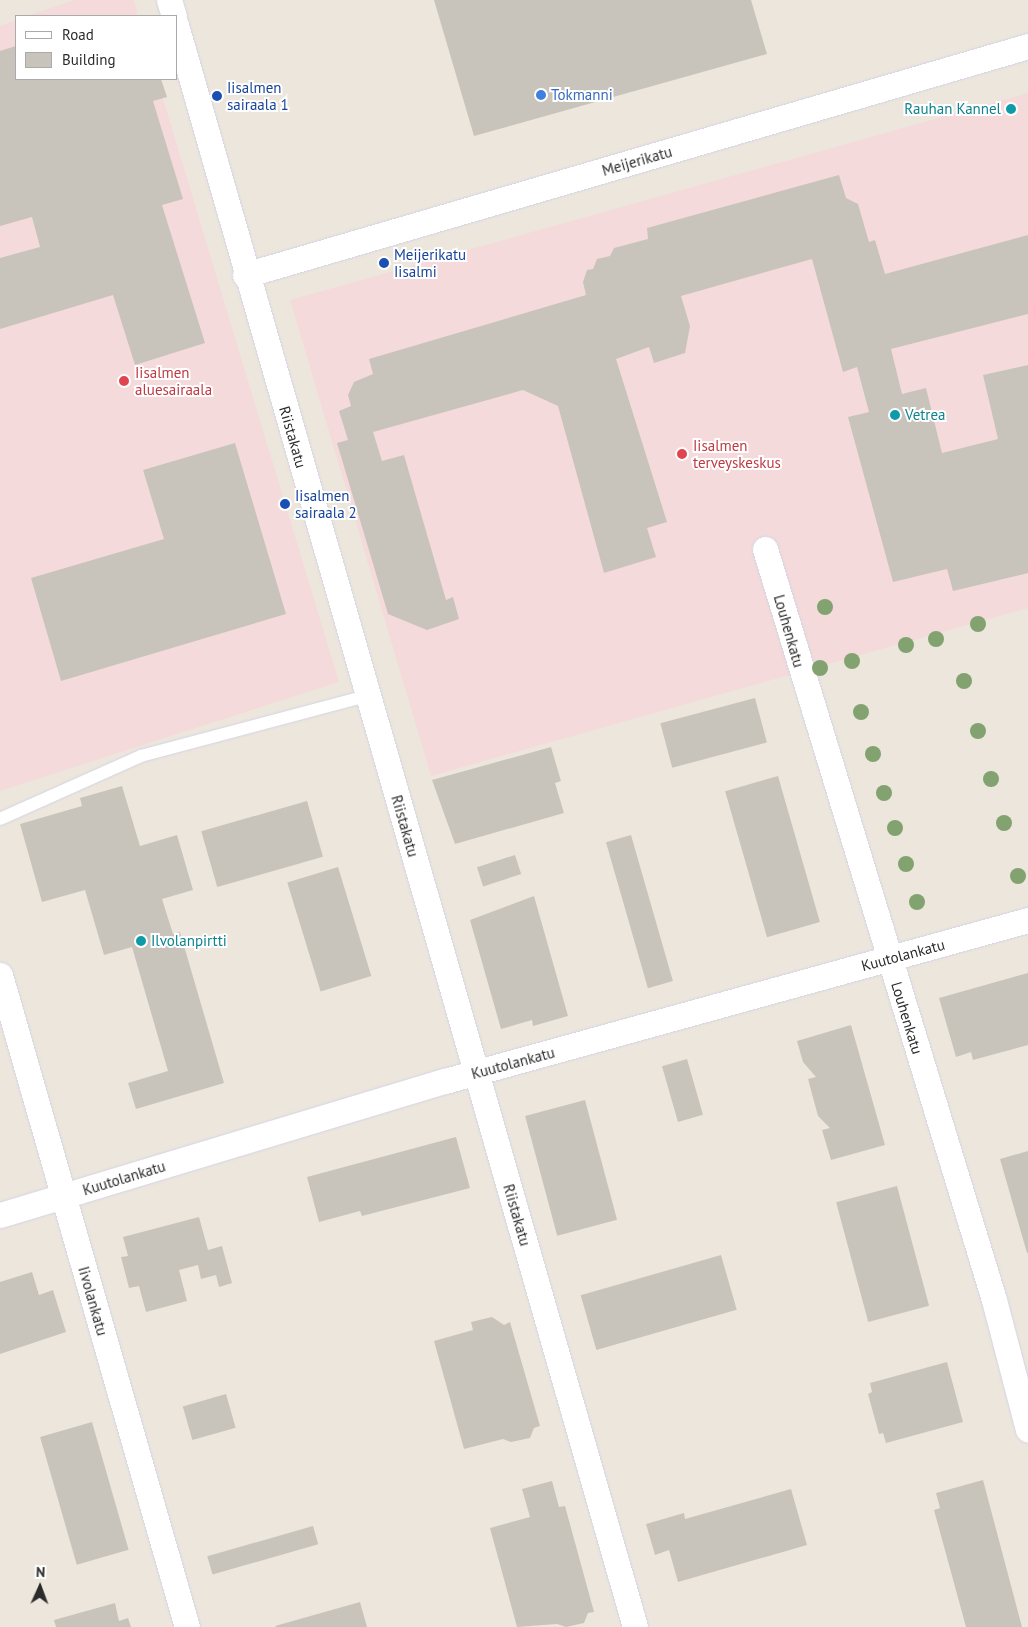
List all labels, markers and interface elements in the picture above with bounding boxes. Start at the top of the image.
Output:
legend [15,15,178,80]
text: Road [62,25,94,44]
text: Building [62,50,116,69]
place label: Iisalmen sairaala 1 [227,78,289,113]
place label: Tokmanni [551,86,613,104]
marker: Tokmanni [535,89,547,101]
marker: Iisalmen sairaala 1 [211,90,223,102]
place label: Rauhan Kannel [904,100,1001,118]
marker: Rauhan Kannel [1005,103,1017,115]
street label: Meijerikatu [600,142,674,180]
place label: Meijerikatu Iisalmi [394,245,466,280]
marker: Meijerikatu Iisalmi [378,257,390,269]
place label: Iisalmen aluesairaala [135,363,212,398]
marker: Iisalmen aluesairaala [117,374,131,388]
street label: Riistakatu [276,404,310,470]
place label: Vetrea [905,406,946,424]
marker: Vetrea [889,409,901,421]
place label: Iisalmen terveyskeskus [693,436,781,471]
marker: Iisalmen terveyskeskus [675,447,689,461]
place label: Iisalmen sairaala 2 [295,486,357,521]
marker: Iisalmen sairaala 2 [279,498,291,510]
street label: Louhenkatu [770,593,808,669]
street label: Riistakatu [388,793,422,859]
place label: Ilvolanpirtti [151,932,227,950]
marker: Ilvolanpirtti [135,935,147,947]
street label: Kuutolankatu [859,935,947,975]
street label: Louhenkatu [887,980,927,1056]
street label: Kuutolankatu [469,1043,557,1083]
street label: Kuutolankatu [80,1157,168,1199]
street label: Riistakatu [500,1182,534,1248]
street label: Iivolankatu [75,1264,111,1338]
north arrow [15,1562,65,1612]
text: N [36,1563,45,1581]

